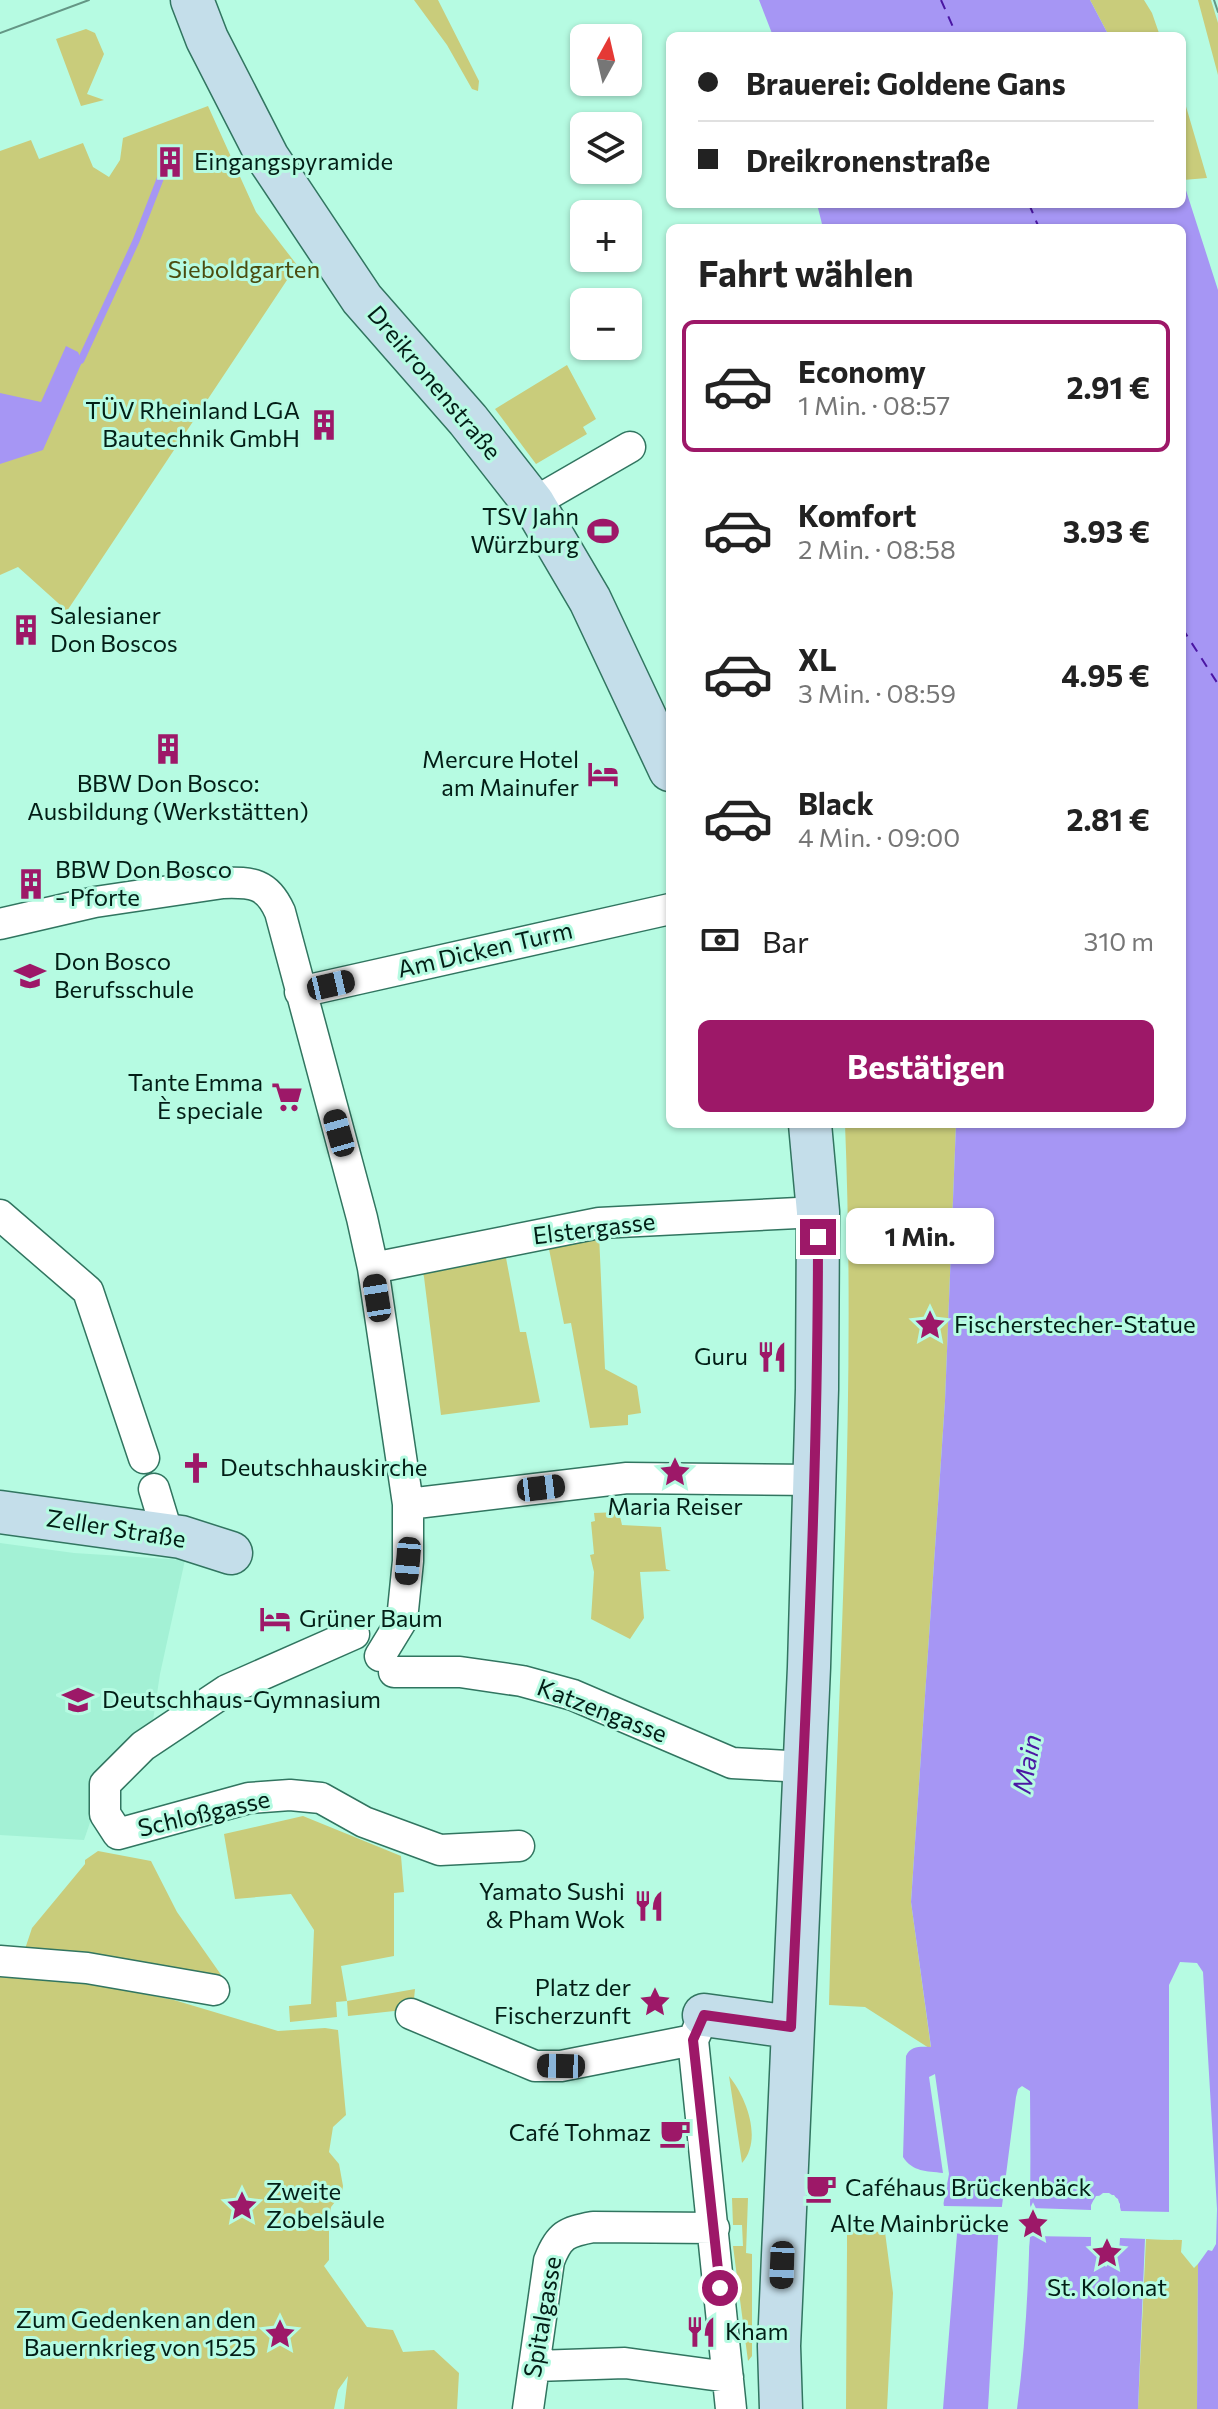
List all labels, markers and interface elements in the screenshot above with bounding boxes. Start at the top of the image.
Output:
north arrow [570,24,642,96]
map controls [570,24,642,360]
text: Brauerei: Goldene Gans [746,64,1066,101]
button: layers [570,112,642,184]
text: Dreikronenstraße [746,141,990,178]
building icon: Eingangspyramide [153,145,187,179]
place label: Eingangspyramide [194,146,393,175]
button: + [570,200,642,272]
text: Fahrt wählen [698,250,914,294]
park label: Sieboldgarten [168,254,320,283]
button: − [570,288,642,360]
street label: Dreikronenstraße [362,299,508,465]
icon: car [702,350,774,422]
text: Economy [798,352,926,389]
text: 2.91 € [1066,368,1150,405]
text: 1 Min. · 08:57 [798,389,950,420]
place label: TÜV Rheinland LGA Bautechnik GmbH [85,395,300,452]
building icon: TÜV Rheinland LGA Bautechnik GmbH [307,408,341,442]
icon: car [702,494,774,566]
text: Komfort [798,496,917,533]
place label: TSV Jahn Würzburg [471,501,579,558]
text: 3.93 € [1063,512,1150,549]
sports icon: TSV Jahn Würzburg [586,514,620,548]
text: 2 Min. · 08:58 [798,533,956,564]
place label: Salesianer Don Boscos [50,600,178,657]
building icon: Salesianer Don Boscos [9,613,43,647]
icon: car [702,638,774,710]
text: XL [798,640,837,677]
text: 4.95 € [1061,656,1150,693]
text: 3 Min. · 08:59 [798,677,956,708]
building icon: BBW Don Bosco: Ausbildung (Werkstätten) [151,732,185,766]
place label: Mercure Hotel am Mainufer [422,744,579,801]
hotel icon: Mercure Hotel am Mainufer [586,757,620,791]
place label: BBW Don Bosco: Ausbildung (Werkstätten) [27,768,309,825]
icon: car [702,782,774,854]
text: Black [798,784,874,821]
text: 2.81 € [1066,800,1150,837]
text: 4 Min. · 09:00 [798,821,960,852]
place label: BBW Don Bosco - Pforte [55,854,232,911]
building icon: BBW Don Bosco - Pforte [14,867,48,901]
street label: Am Dicken Turm [394,914,575,983]
icon: cash [698,918,742,962]
text: Bar [762,922,809,959]
text: 310 m [1083,925,1154,956]
place label: Don Bosco Berufsschule [54,946,194,1003]
school or university icon: Don Bosco Berufsschule [13,959,47,993]
car [305,968,357,1002]
button: Bestätigen [698,1020,1154,1112]
place label: Tante Emma È speciale [128,1067,263,1124]
supermarket icon: Tante Emma È speciale [270,1080,304,1114]
car [321,1107,357,1159]
street label: Elstergasse [531,1206,657,1249]
callout: 1 Min. [846,1209,994,1265]
route end [800,1219,836,1255]
text: 1 Min. [885,1220,955,1251]
car [361,1272,393,1324]
place icon: Fischerstecher-Statue [913,1308,947,1342]
place label: Fischerstecher-Statue [954,1309,1196,1338]
restaurant icon: Guru [755,1340,789,1374]
place label: Guru [694,1341,748,1370]
church icon: Deutschhauskirche [179,1451,213,1485]
place label: Deutschhauskirche [220,1452,427,1481]
place icon: Maria Reiser [658,1455,692,1489]
car [516,1473,566,1503]
place label: Maria Reiser [607,1491,743,1520]
street label: Zeller Straße [45,1502,188,1553]
car [394,1536,422,1586]
hotel icon: Grüner Baum [258,1602,292,1636]
place label: Grüner Baum [299,1603,443,1632]
street label: Katzengasse [534,1672,672,1748]
school or university icon: Deutschhaus-Gymnasium [61,1683,95,1717]
place label: Deutschhaus-Gymnasium [102,1684,381,1713]
water label: Main [1005,1731,1046,1796]
street label: Schloßgasse [135,1783,272,1842]
place label: Yamato Sushi & Pham Wok [479,1876,625,1933]
restaurant icon: Yamato Sushi & Pham Wok [632,1889,666,1923]
place label: Platz der Fischerzunft [494,1972,631,2029]
place icon: Platz der Fischerzunft [638,1985,672,2019]
car [537,2054,585,2078]
cafe icon: Café Tohmaz [658,2116,692,2150]
place label: Café Tohmaz [509,2117,651,2146]
cafe icon: Caféhaus Brückenbäck [804,2171,838,2205]
place label: Caféhaus Brückenbäck [845,2172,1092,2201]
place label: Zweite Zobelsäule [266,2176,385,2233]
place icon: Zweite Zobelsäule [225,2189,259,2223]
place icon: Alte Mainbrücke [1016,2207,1050,2241]
place label: Alte Mainbrücke [830,2208,1009,2237]
place icon: St. Kolonat [1090,2236,1124,2270]
car [769,2241,795,2289]
street label: Spitalgasse [517,2254,566,2380]
route start [702,2270,738,2306]
place label: St. Kolonat [1047,2272,1167,2301]
place label: Zum Gedenken an den Bauernkrieg von 1525 [16,2304,256,2361]
restaurant icon: Kham [684,2315,718,2349]
place label: Kham [725,2316,788,2345]
place icon: Zum Gedenken an den Bauernkrieg von 1525 [263,2317,297,2351]

